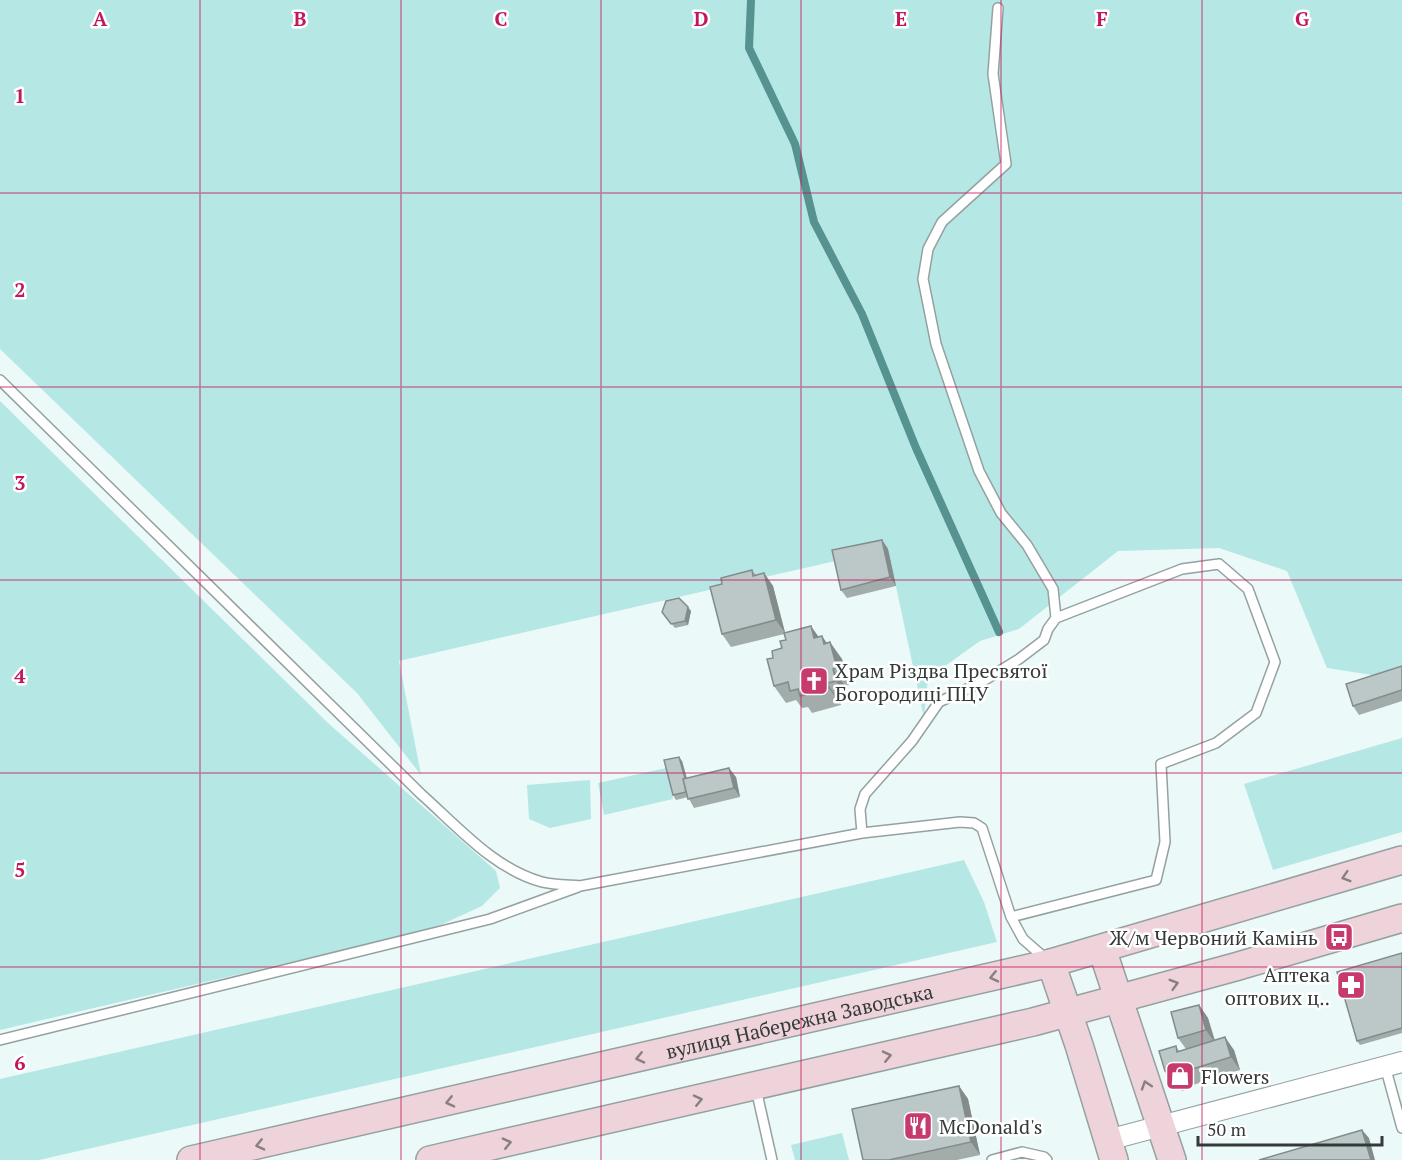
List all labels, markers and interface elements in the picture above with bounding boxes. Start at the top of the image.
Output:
text: A [93,5,108,32]
text: B [294,5,307,32]
text: C [494,5,508,32]
text: D [694,5,708,32]
text: E [895,5,907,32]
text: F [1096,5,1108,32]
text: G [1295,5,1309,32]
text: 1 [14,82,26,109]
text: 2 [14,276,26,303]
text: 3 [14,469,26,496]
place label: Храм Різдва Пресвятої Богородиці ПЦУ [835,657,1048,707]
text: 4 [14,662,26,689]
church icon: Храм Різдва Пресвятої Богородиці ПЦУ [798,665,830,697]
text: 5 [14,856,26,883]
one-way arrow [1341,870,1352,882]
bus stop icon: Ж/м Червоний Камінь [1323,921,1355,953]
place label: Ж/м Червоний Камінь [1109,924,1318,951]
place label: Аптека оптових ц‥ [1225,961,1330,1011]
pharmacy icon: Аптека оптових ц‥ [1335,969,1367,1001]
one-way arrow [989,970,999,983]
street label: вулиця Набережна Заводська [663,977,936,1064]
one-way arrow [1168,979,1179,991]
text: 6 [14,1049,26,1076]
one-way arrow [635,1050,645,1063]
one-way arrow [882,1050,892,1063]
shop icon: Flowers [1164,1060,1196,1092]
place label: Flowers [1201,1063,1269,1090]
one-way arrow [1141,1080,1153,1091]
one-way arrow [445,1094,455,1107]
one-way arrow [692,1094,702,1107]
scale bar [1198,1109,1382,1147]
restaurant icon: McDonald's [902,1110,934,1142]
place label: McDonald's [939,1113,1043,1140]
text: 50 m [1207,1117,1247,1141]
one-way arrow [255,1137,265,1150]
one-way arrow [502,1137,512,1150]

